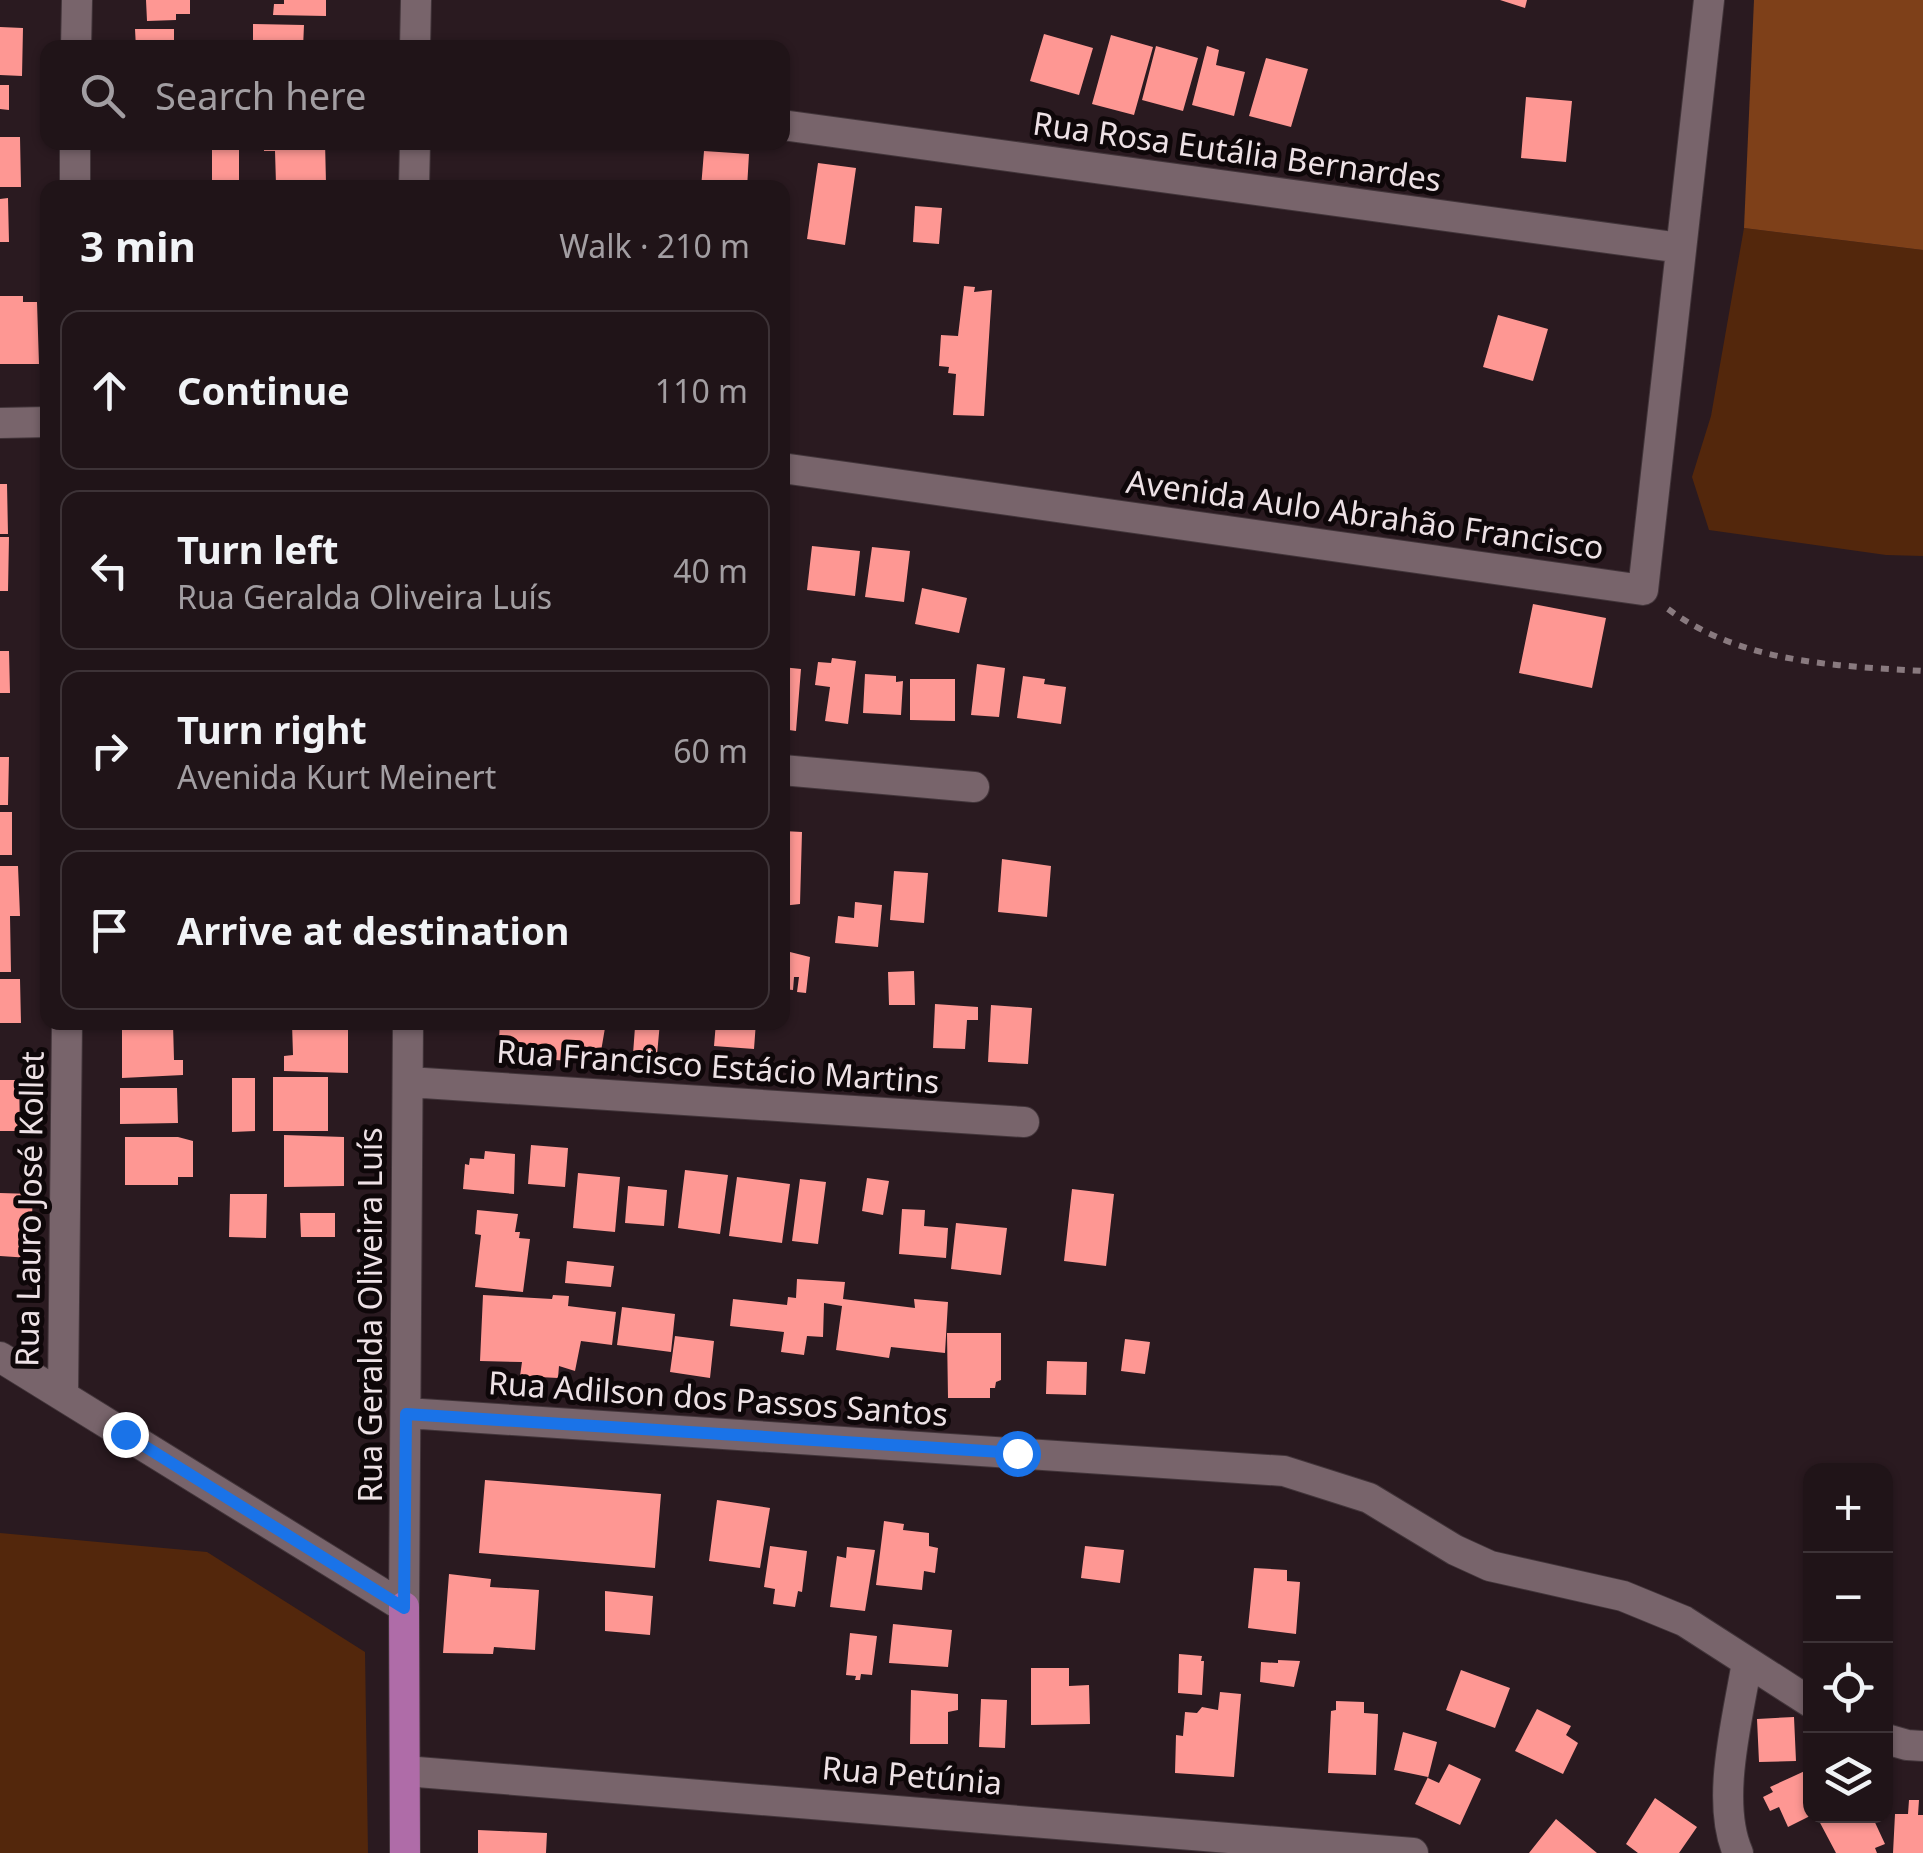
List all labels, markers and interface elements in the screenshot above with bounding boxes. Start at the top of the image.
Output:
search box [40,40,790,150]
icon: search [75,68,130,123]
text: Search here [155,69,366,121]
street label: Rua Rosa Eutália Bernardes [1030,101,1444,200]
text: 3 min [80,217,196,274]
text: Walk · 210 m [559,224,750,267]
icon: ahead [82,363,137,418]
text: Continue [177,364,350,416]
text: 110 m [655,369,748,412]
street label: Avenida Aulo Abrahão Francisco [1124,459,1607,568]
text: Turn left [177,523,339,575]
icon: left [82,543,137,598]
text: 40 m [673,549,748,592]
text: Rua Geralda Oliveira Luís [177,575,552,618]
text: Turn right [177,703,367,755]
icon: right [82,723,137,778]
text: 60 m [673,729,748,772]
text: Avenida Kurt Meinert [177,755,496,798]
icon: arrive [82,903,137,958]
text: Arrive at destination [177,904,569,956]
street label: Rua Francisco Estácio Martins [495,1029,941,1102]
street label: Rua Lauro José Kollet [4,1051,53,1367]
street label: Rua Geralda Oliveira Luís [348,1127,391,1503]
street label: Rua Adilson dos Passos Santos [487,1360,949,1435]
route end [103,1412,149,1458]
route start [995,1431,1041,1477]
map controls [1803,1463,1893,1823]
button: + [1803,1463,1893,1553]
button: − [1803,1553,1893,1643]
button: locate [1803,1643,1893,1733]
button: layers [1803,1733,1893,1823]
street label: Rua Petúnia [820,1745,1004,1804]

